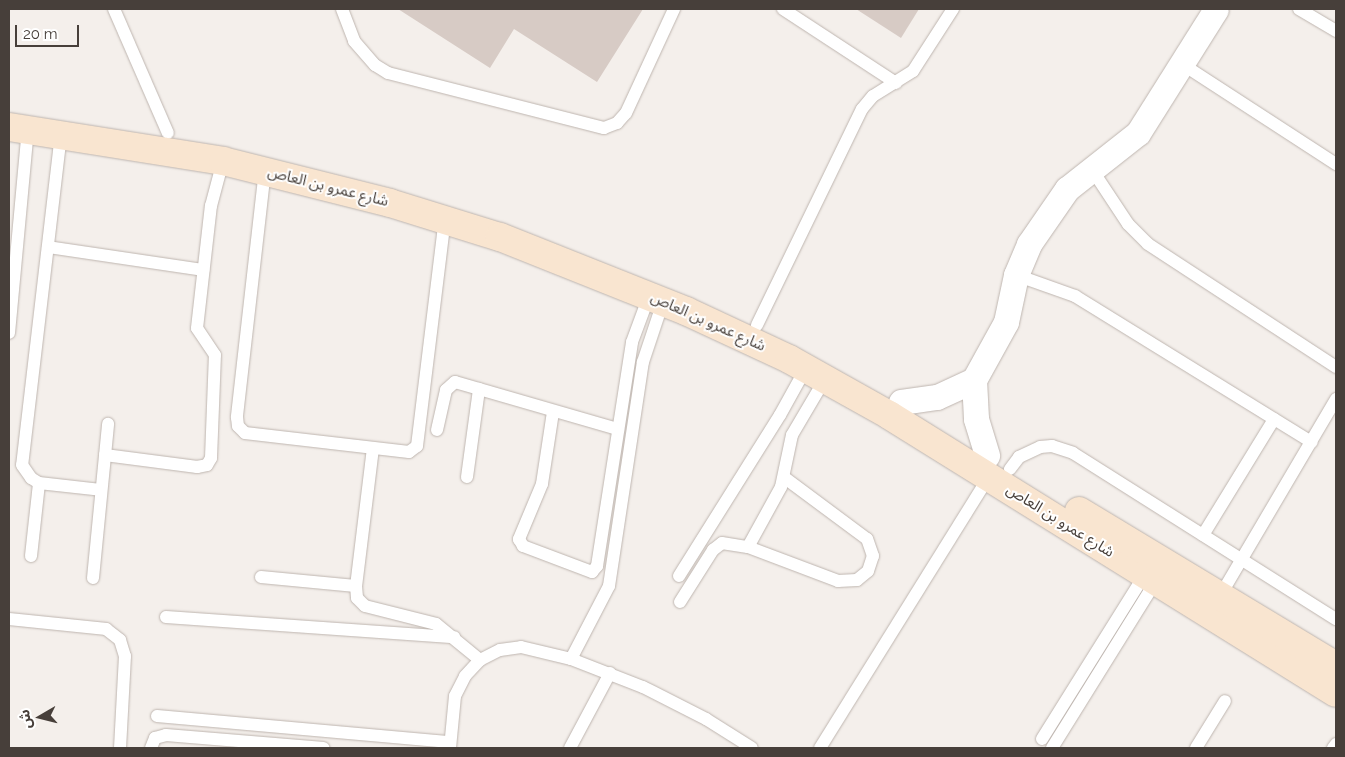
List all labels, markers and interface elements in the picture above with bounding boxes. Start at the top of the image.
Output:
scale bar [18,15,81,47]
text: 20 m [23,25,58,43]
street label: شارع عمرو بن العاص [266,163,390,211]
street label: شارع عمرو بن العاص [648,289,768,355]
street label: شارع عمرو بن العاص [1003,481,1117,561]
north arrow [15,692,65,742]
text: ش [16,708,34,730]

